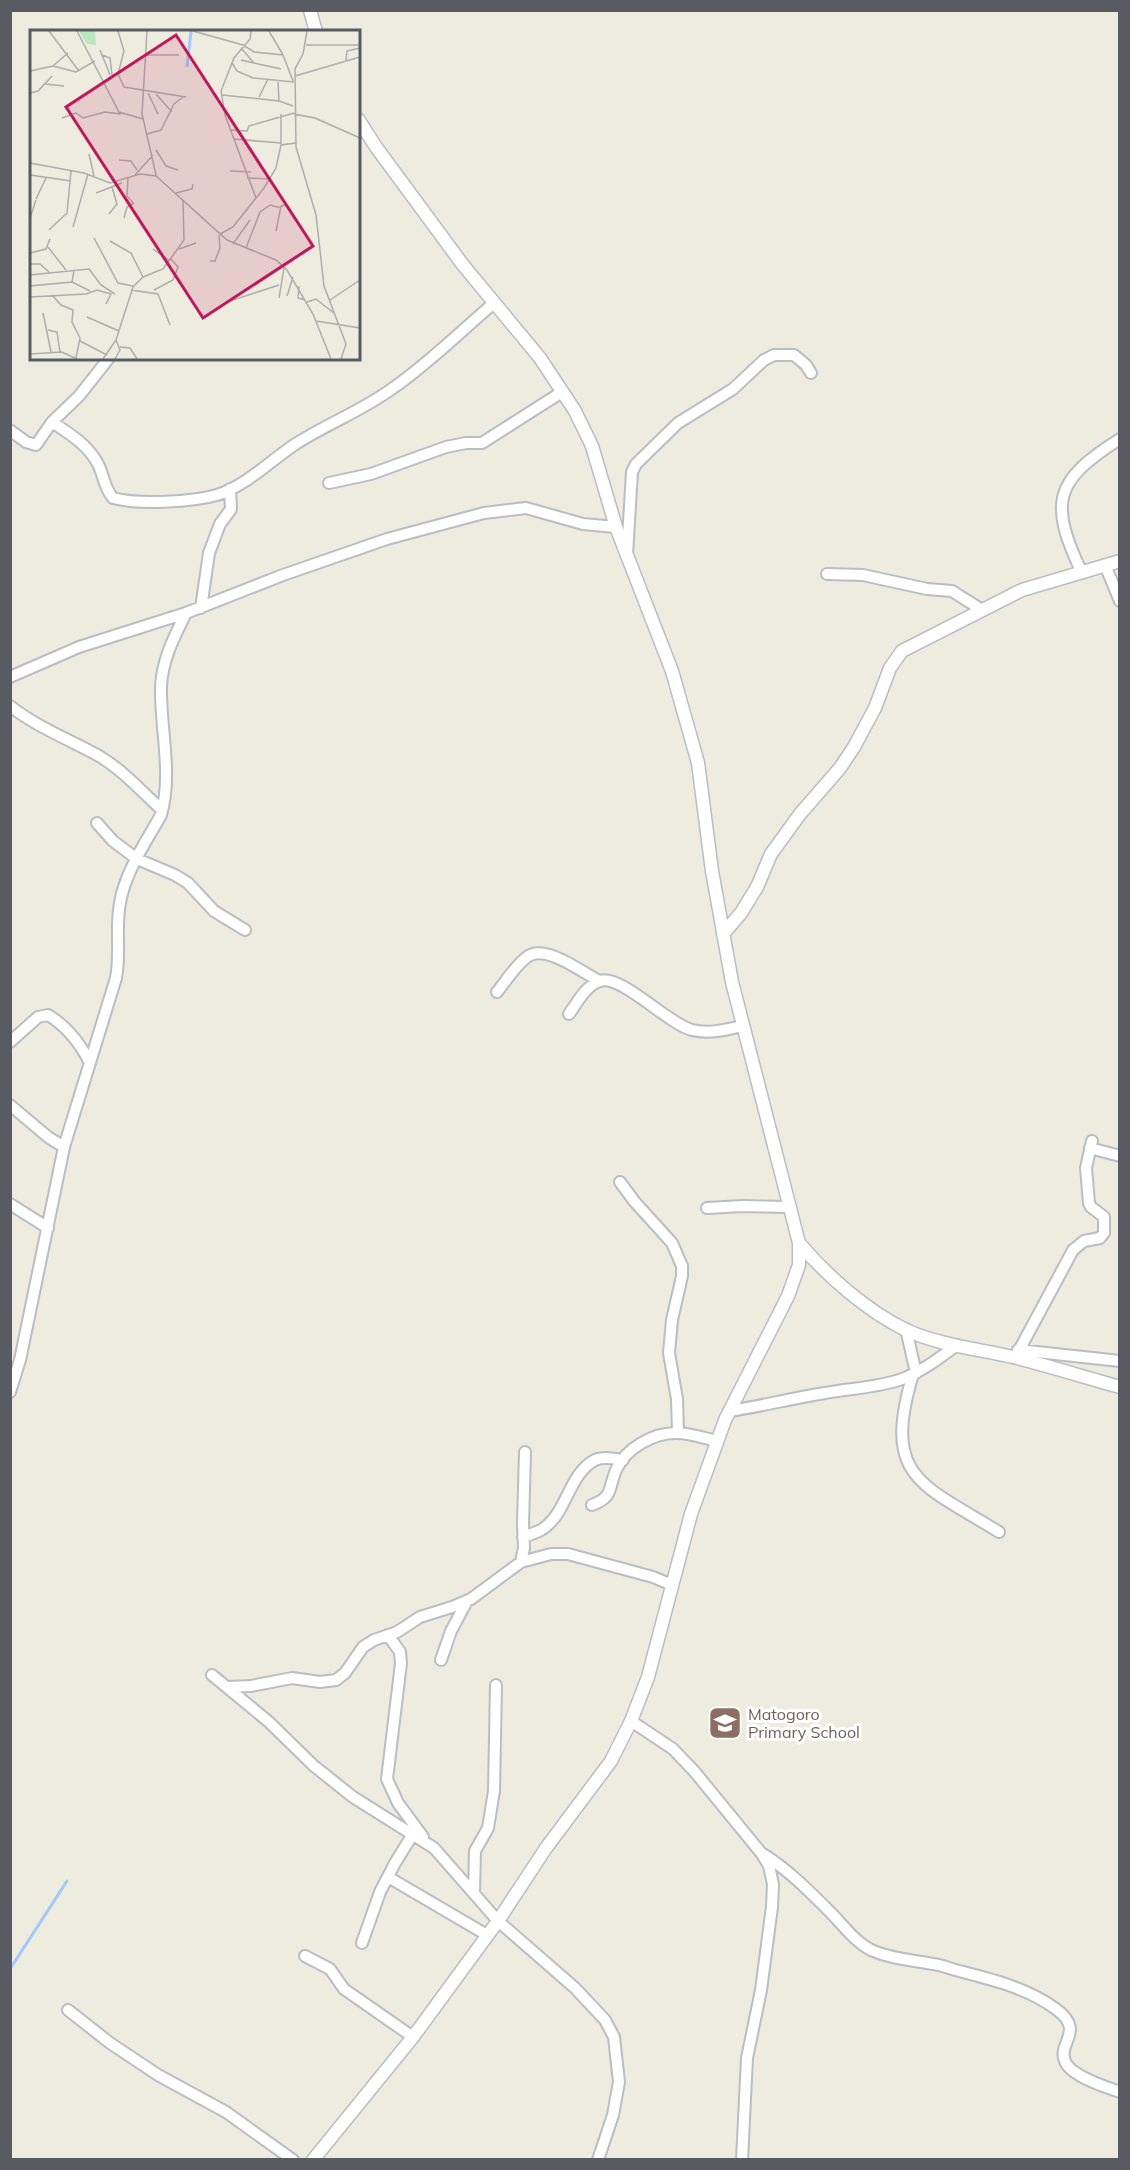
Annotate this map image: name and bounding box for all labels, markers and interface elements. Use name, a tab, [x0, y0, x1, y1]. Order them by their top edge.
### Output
inset map	[30, 30, 360, 360]
place label: Matogoro Primary School	[748, 1704, 860, 1742]
school or university icon: Matogoro Primary School	[707, 1705, 743, 1741]

